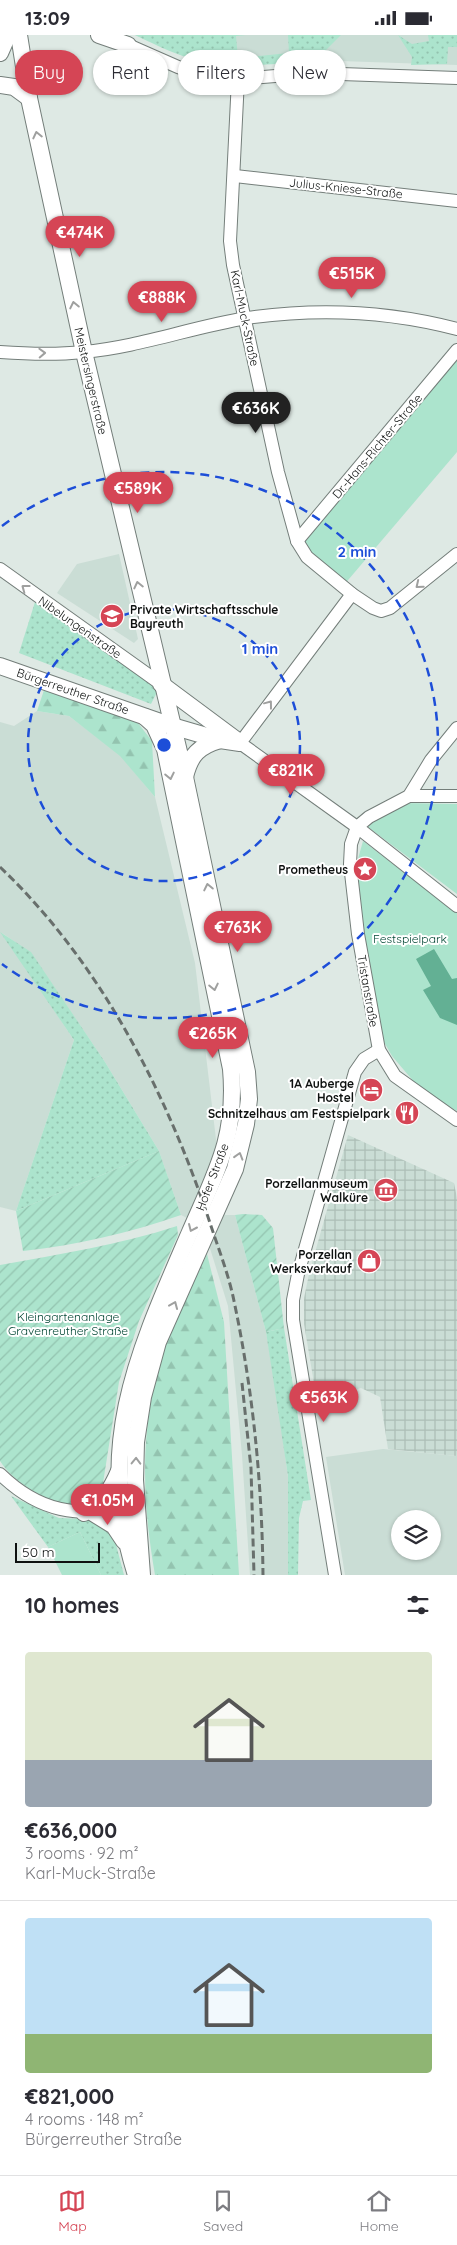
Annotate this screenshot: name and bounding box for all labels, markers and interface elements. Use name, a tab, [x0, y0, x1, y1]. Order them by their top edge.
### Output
text: 13:09	[25, 6, 70, 30]
chip: Buy	[15, 50, 83, 95]
chip: Rent	[93, 50, 168, 95]
chip: Filters	[178, 50, 264, 95]
chip: New	[274, 50, 346, 95]
one-way arrow	[32, 130, 43, 139]
street label: Julius-Kniese-Straße	[288, 175, 404, 201]
pin: €474K	[45, 215, 115, 258]
text: €474K	[57, 222, 104, 242]
pin: €515K	[317, 257, 387, 299]
text: €515K	[329, 263, 375, 283]
street label: Karl-Muck-Straße	[227, 268, 263, 368]
pin: €888K	[127, 281, 197, 323]
text: €888K	[139, 287, 185, 307]
one-way arrow	[69, 300, 80, 309]
street label: Meistersingerstraße	[71, 326, 111, 436]
one-way arrow	[38, 348, 46, 359]
street label: Dr.-Hans-Richter-Straße	[329, 390, 425, 502]
pin: €636K	[221, 391, 291, 434]
text: €636K	[233, 398, 279, 418]
pin: €589K	[103, 471, 173, 514]
text: €589K	[114, 478, 162, 498]
text: 2 min	[337, 542, 377, 561]
one-way arrow	[416, 579, 425, 587]
one-way arrow	[133, 581, 144, 590]
one-way arrow	[22, 585, 31, 593]
street label: Nibelungenstraße	[35, 593, 125, 661]
place label: Private Wirtschaftsschule Bayreuth	[130, 602, 278, 631]
school or university icon: Private Wirtschaftsschule Bayreuth	[99, 603, 125, 629]
text: 1 min	[242, 639, 278, 658]
street label: Bürgerreuther Straße	[15, 665, 131, 717]
one-way arrow	[264, 701, 272, 710]
centre of rings	[155, 736, 173, 754]
pin: €821K	[256, 753, 326, 796]
text: €821K	[269, 760, 313, 780]
one-way arrow	[165, 772, 175, 781]
place icon: Prometheus	[352, 856, 378, 882]
place label: Prometheus	[278, 862, 348, 877]
one-way arrow	[203, 883, 214, 891]
pin: €763K	[203, 911, 273, 953]
text: €763K	[215, 917, 261, 937]
park label: Festspielpark	[373, 931, 447, 946]
street label: Tristanstraße	[354, 954, 382, 1029]
one-way arrow	[208, 982, 219, 991]
pin: €265K	[178, 1017, 248, 1059]
text: €265K	[189, 1023, 237, 1043]
place label: 1A Auberge Hostel	[290, 1076, 354, 1105]
hotel icon: 1A Auberge Hostel	[358, 1077, 384, 1103]
restaurant icon: Schnitzelhaus am Festspielpark	[394, 1100, 420, 1126]
place label: Schnitzelhaus am Festspielpark	[208, 1106, 390, 1121]
street label: Hofer Straße	[192, 1141, 232, 1213]
one-way arrow	[234, 1152, 244, 1160]
place label: Porzellanmuseum Walküre	[265, 1176, 368, 1205]
museum icon: Porzellanmuseum Walküre	[373, 1177, 399, 1203]
one-way arrow	[187, 1223, 198, 1232]
place label: Porzellan Werksverkauf	[271, 1247, 353, 1276]
shop icon: Porzellan Werksverkauf	[356, 1248, 382, 1274]
one-way arrow	[168, 1301, 179, 1310]
park label: Kleingartenanlage Gravenreuther Straße	[8, 1309, 128, 1338]
pin: €563K	[289, 1381, 359, 1423]
text: €563K	[300, 1387, 348, 1407]
one-way arrow	[130, 1457, 141, 1465]
pin: €1.05M	[67, 1483, 149, 1526]
text: €1.05M	[82, 1490, 134, 1510]
map controls	[391, 1510, 441, 1560]
button: layers	[391, 1510, 441, 1560]
scale bar	[15, 1540, 100, 1563]
text: 50 m	[22, 1543, 55, 1561]
icon: filters	[404, 1591, 432, 1619]
text: 10 homes	[25, 1592, 119, 1618]
icon: home	[184, 1685, 274, 1775]
text: €636,000	[25, 1817, 117, 1843]
text: 3 rooms · 92 m²	[25, 1843, 139, 1863]
text: Karl-Muck-Straße	[25, 1863, 156, 1883]
icon: home	[184, 1950, 274, 2040]
text: €821,000	[25, 2083, 114, 2109]
text: 4 rooms · 148 m²	[25, 2109, 144, 2129]
text: Bürgerreuther Straße	[25, 2129, 182, 2149]
tab: Map	[58, 2187, 87, 2235]
tab: Saved	[203, 2187, 243, 2235]
tab: Home	[360, 2187, 399, 2235]

